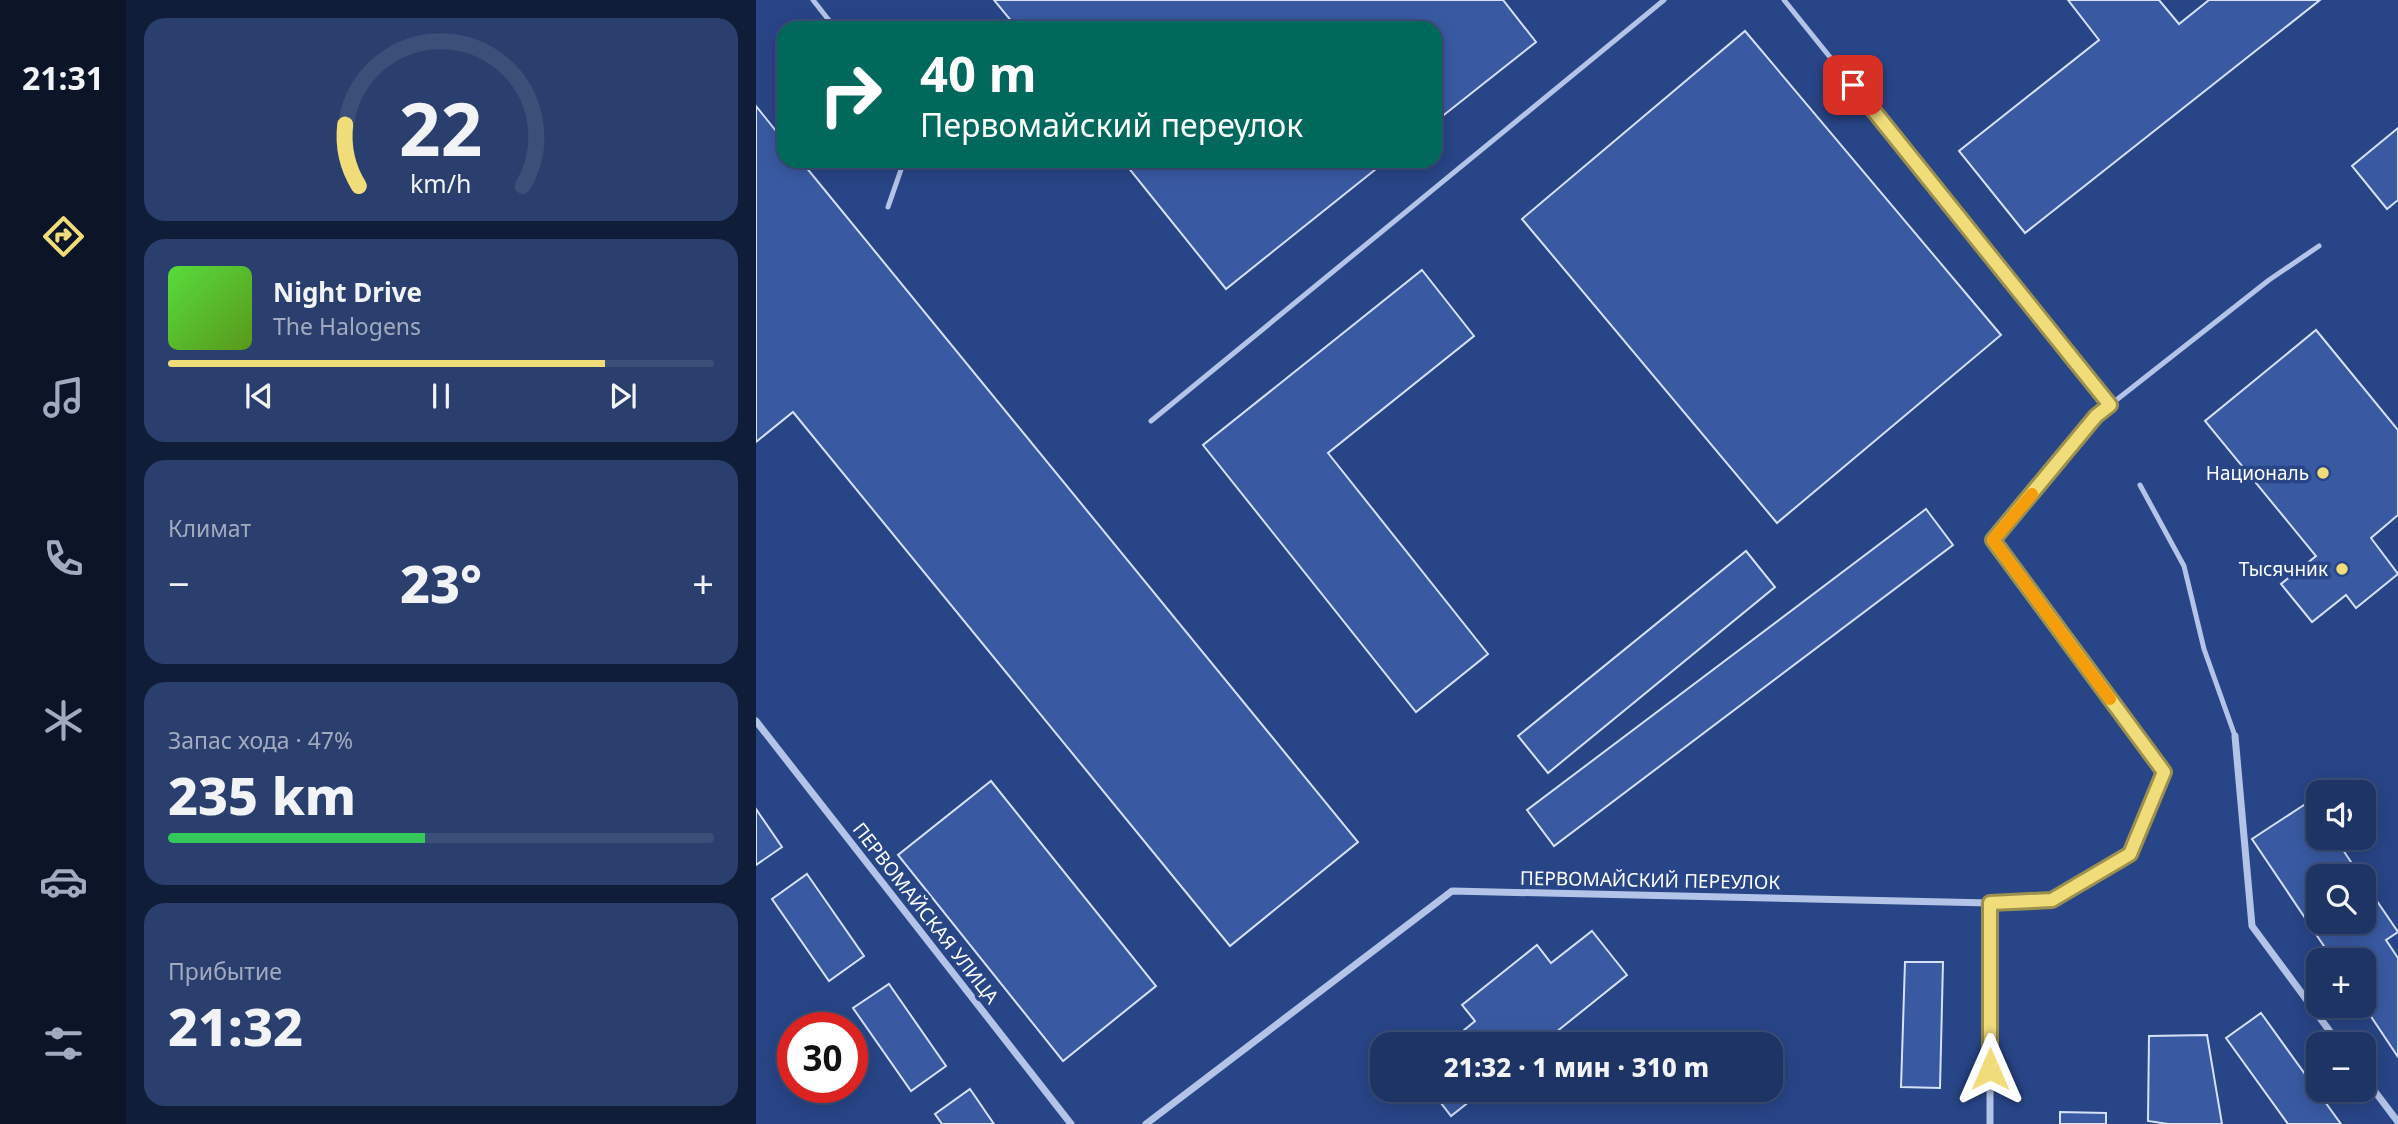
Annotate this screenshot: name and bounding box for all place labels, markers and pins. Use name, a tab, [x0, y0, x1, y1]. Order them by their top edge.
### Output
pin	[1823, 55, 1883, 115]
place label: Националь	[2206, 460, 2309, 486]
marker: Националь	[2315, 465, 2331, 481]
place label: Тысячник	[2239, 556, 2328, 582]
marker: Тысячник	[2334, 561, 2350, 577]

